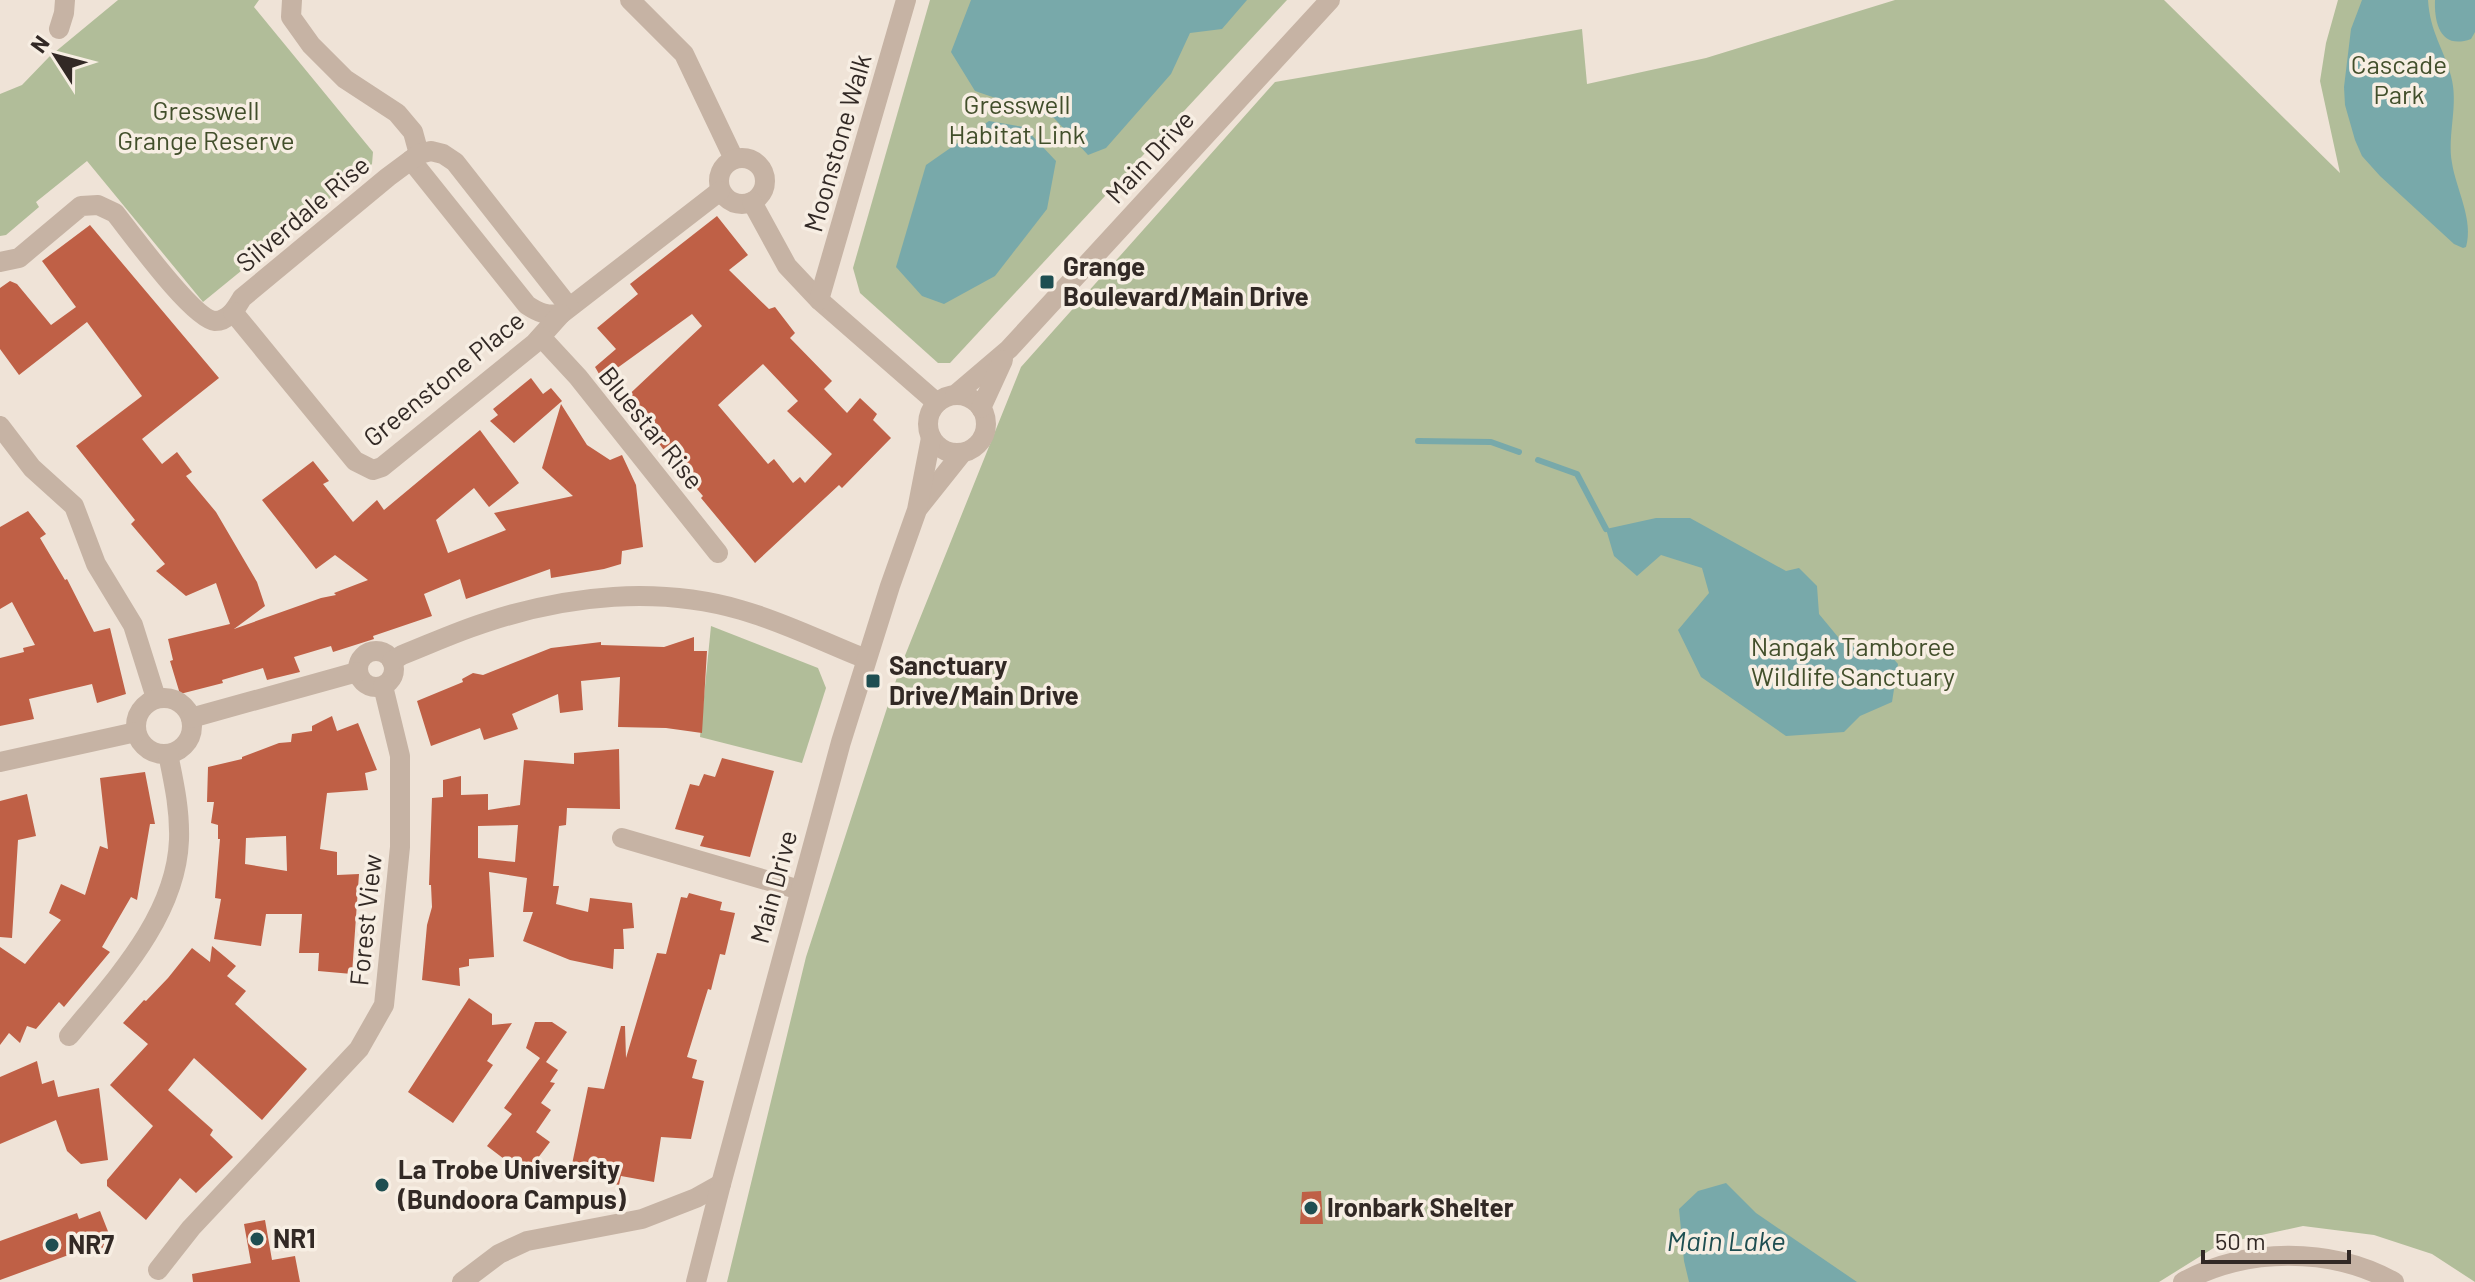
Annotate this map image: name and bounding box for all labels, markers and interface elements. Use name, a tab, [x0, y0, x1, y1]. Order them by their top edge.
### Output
north arrow	[16, 16, 96, 96]
text: N	[24, 30, 54, 57]
park label: Cascade Park	[2351, 48, 2447, 109]
street label: Moonstone Walk	[796, 50, 877, 235]
park label: Gresswell Habitat Link	[949, 88, 1085, 149]
park label: Gresswell Grange Reserve	[117, 94, 295, 155]
street label: Main Drive	[1098, 103, 1200, 209]
street label: Silverdale Rise	[229, 148, 375, 278]
place label: Grange Boulevard/Main Drive	[1063, 250, 1309, 311]
marker: Grange Boulevard/Main Drive	[1038, 273, 1056, 291]
street label: Greenstone Place	[357, 304, 530, 452]
street label: Bluestar Rise	[593, 360, 711, 495]
park label: Nangak Tamboree Wildlife Sanctuary	[1751, 630, 1955, 691]
place label: Sanctuary Drive/Main Drive	[889, 649, 1079, 710]
marker: Sanctuary Drive/Main Drive	[864, 672, 882, 690]
street label: Main Drive	[743, 827, 802, 946]
street label: Forest View	[342, 852, 387, 987]
place label: La Trobe University (Bundoora Campus)	[397, 1153, 627, 1214]
marker: La Trobe University (Bundoora Campus)	[373, 1176, 391, 1194]
place label: Ironbark Shelter	[1327, 1191, 1514, 1222]
marker: Ironbark Shelter	[1302, 1199, 1320, 1217]
scale bar	[2203, 1214, 2349, 1264]
place label: NR1	[273, 1222, 315, 1253]
water label: Main Lake	[1666, 1223, 1786, 1257]
text: 50 m	[2215, 1226, 2266, 1255]
place label: NR7	[68, 1228, 114, 1259]
marker: NR1	[248, 1230, 266, 1248]
marker: NR7	[43, 1236, 61, 1254]

